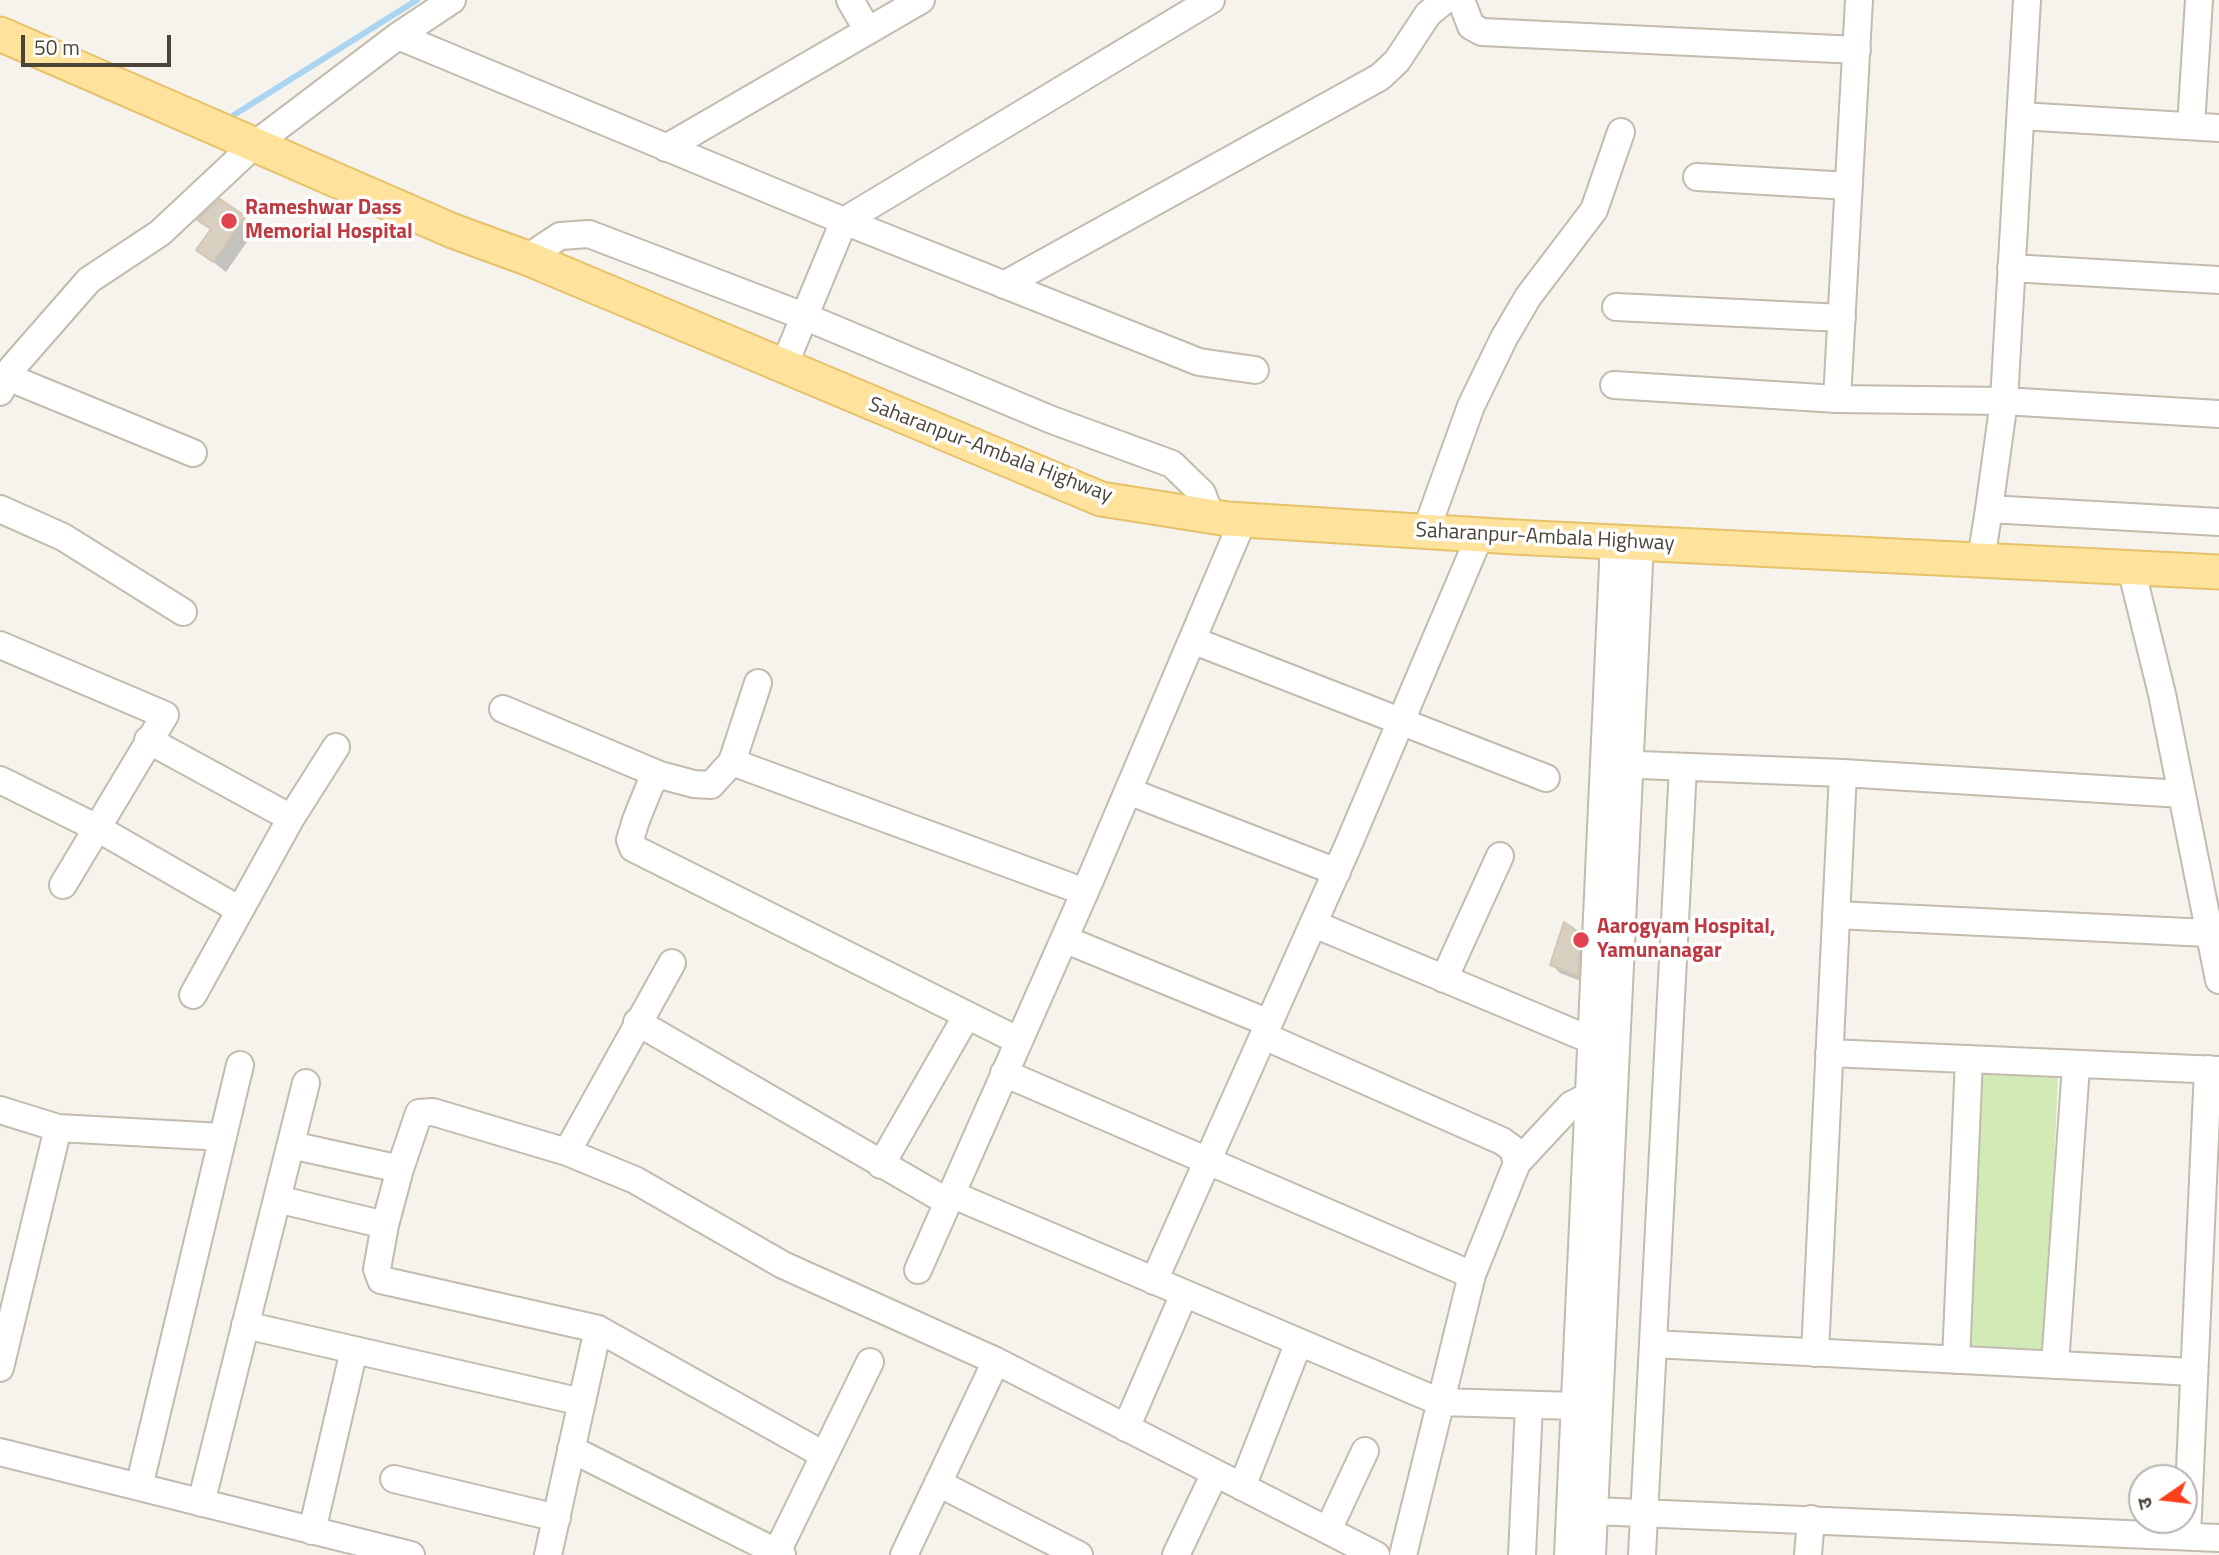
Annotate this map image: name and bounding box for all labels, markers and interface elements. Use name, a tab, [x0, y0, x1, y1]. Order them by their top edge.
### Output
scale bar	[24, 21, 175, 65]
text: 50 m	[34, 31, 80, 63]
place label: Rameshwar Dass Memorial Hospital	[245, 196, 413, 246]
marker: Rameshwar Dass Memorial Hospital	[219, 211, 239, 231]
street label: Saharanpur-Ambala Highway	[865, 393, 1115, 509]
street label: Saharanpur-Ambala Highway	[1415, 519, 1675, 557]
place label: Aarogyam Hospital, Yamunanagar	[1597, 915, 1775, 965]
marker: Aarogyam Hospital, Yamunanagar	[1571, 930, 1591, 950]
north arrow	[2128, 1464, 2198, 1534]
text: उ	[2129, 1495, 2159, 1513]

